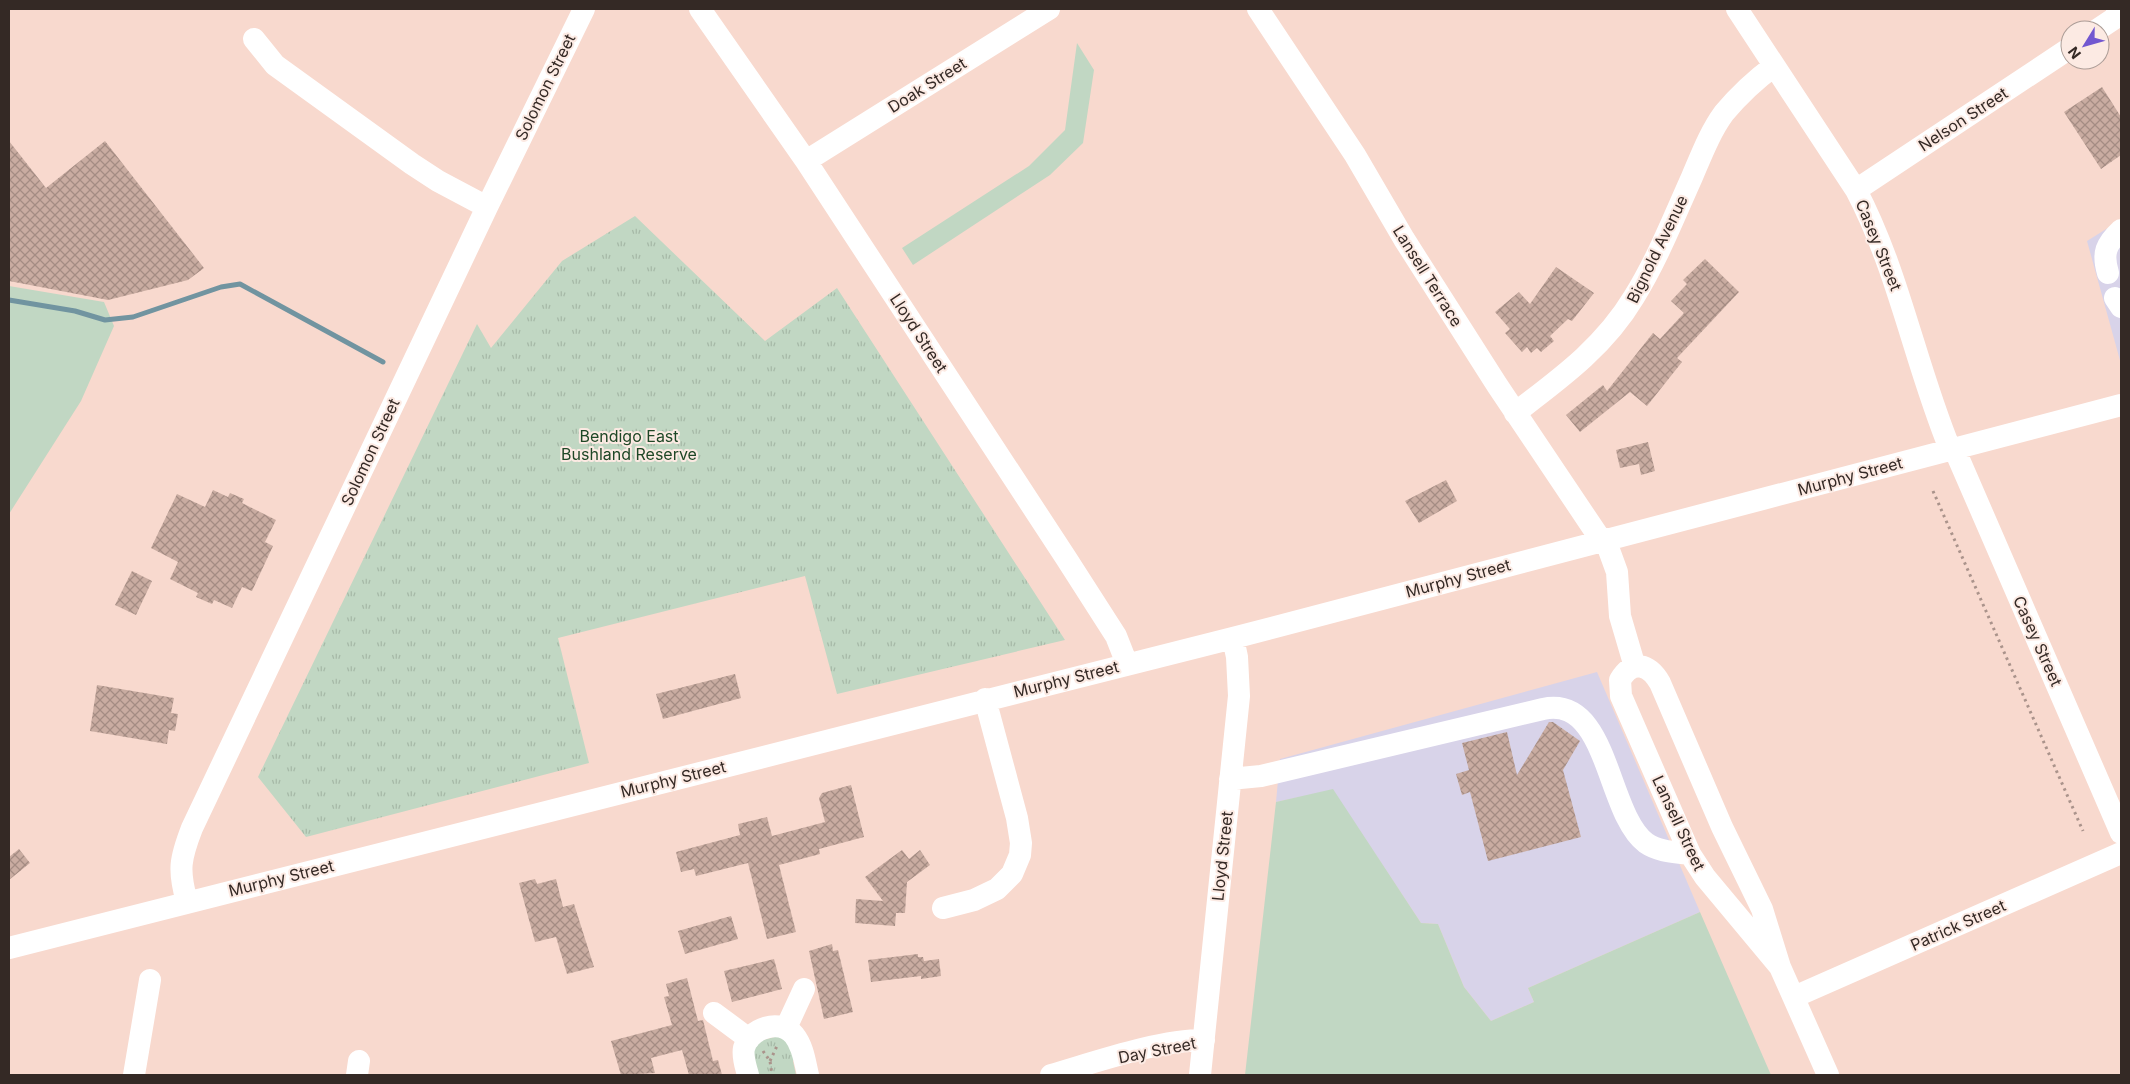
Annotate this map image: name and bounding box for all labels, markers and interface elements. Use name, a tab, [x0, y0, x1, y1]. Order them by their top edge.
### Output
north arrow	[2060, 20, 2110, 70]
street label: Solomon Street	[511, 30, 579, 144]
text: N	[2064, 44, 2084, 63]
street label: Doak Street	[884, 53, 970, 117]
street label: Nelson Street	[1915, 83, 2011, 155]
street label: Bignold Avenue	[1622, 192, 1692, 306]
street label: Casey Street	[1852, 196, 1906, 294]
street label: Lansell Terrace	[1389, 222, 1467, 330]
street label: Lloyd Street	[886, 290, 952, 376]
street label: Solomon Street	[336, 395, 404, 509]
park label: Bendigo East Bushland Reserve	[561, 426, 697, 464]
street label: Murphy Street	[1795, 452, 1905, 500]
street label: Murphy Street	[1403, 554, 1513, 602]
street label: Casey Street	[2009, 593, 2067, 689]
street label: Murphy Street	[1011, 656, 1121, 702]
street label: Murphy Street	[618, 756, 728, 802]
street label: Lansell Street	[1648, 772, 1710, 874]
street label: Lloyd Street	[1207, 810, 1237, 902]
street label: Murphy Street	[226, 855, 336, 901]
street label: Patrick Street	[1907, 895, 2009, 955]
street label: Day Street	[1116, 1033, 1198, 1067]

